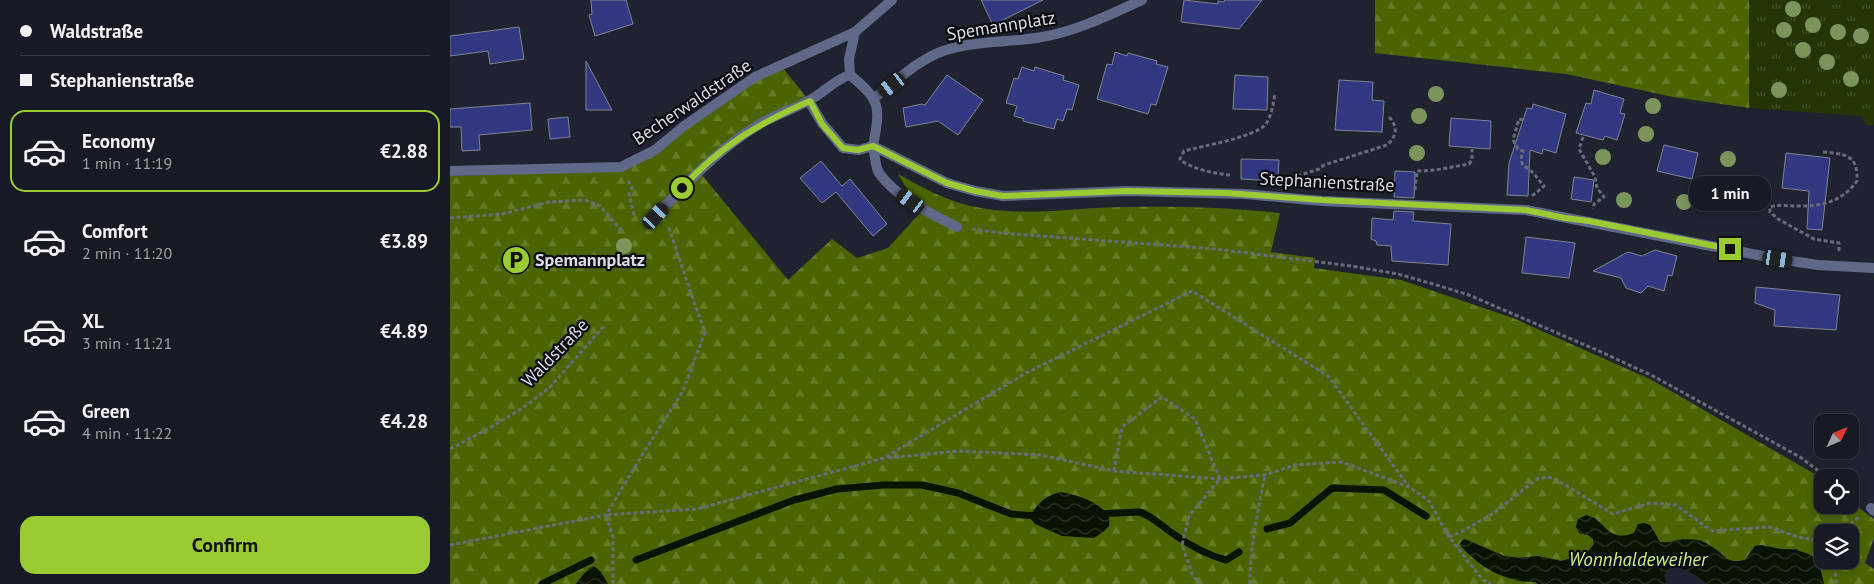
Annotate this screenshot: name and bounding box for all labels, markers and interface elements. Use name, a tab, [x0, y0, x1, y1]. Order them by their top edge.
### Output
street label: Spemannplatz	[945, 6, 1057, 45]
text: Waldstraße	[50, 19, 143, 43]
street label: Becherwaldstraße	[628, 53, 755, 150]
text: Stephanienstraße	[50, 68, 194, 92]
car	[875, 70, 908, 100]
icon: car	[22, 129, 67, 174]
text: Economy	[82, 129, 155, 153]
text: €2.88	[380, 139, 428, 163]
text: 1 min · 11:19	[82, 153, 172, 173]
street label: Stephanienstraße	[1259, 166, 1395, 197]
callout: 1 min	[1689, 176, 1771, 212]
route start	[671, 177, 693, 199]
text: 1 min	[1710, 183, 1750, 203]
car	[894, 186, 927, 216]
car	[640, 200, 671, 232]
icon: car	[22, 219, 67, 264]
text: Comfort	[82, 219, 148, 243]
text: €3.89	[380, 229, 428, 253]
route end	[1719, 238, 1741, 260]
text: 2 min · 11:20	[82, 243, 172, 263]
parking icon: Spemannplatz	[501, 245, 531, 275]
place label: Spemannplatz	[535, 248, 645, 271]
car	[1762, 249, 1793, 269]
icon: car	[22, 309, 67, 354]
text: XL	[82, 309, 104, 333]
street label: Waldstraße	[516, 314, 593, 392]
text: €4.89	[380, 319, 428, 343]
text: 3 min · 11:21	[82, 333, 172, 353]
icon: car	[22, 399, 67, 444]
text: Green	[82, 399, 130, 423]
text: €4.28	[380, 409, 428, 433]
north arrow	[1814, 414, 1859, 459]
map controls	[1814, 414, 1859, 569]
text: 4 min · 11:22	[82, 423, 172, 443]
button: locate	[1814, 469, 1859, 514]
button: Confirm	[20, 516, 430, 574]
button: layers	[1814, 524, 1859, 569]
water label: Wonnhaldeweiher	[1569, 547, 1709, 571]

